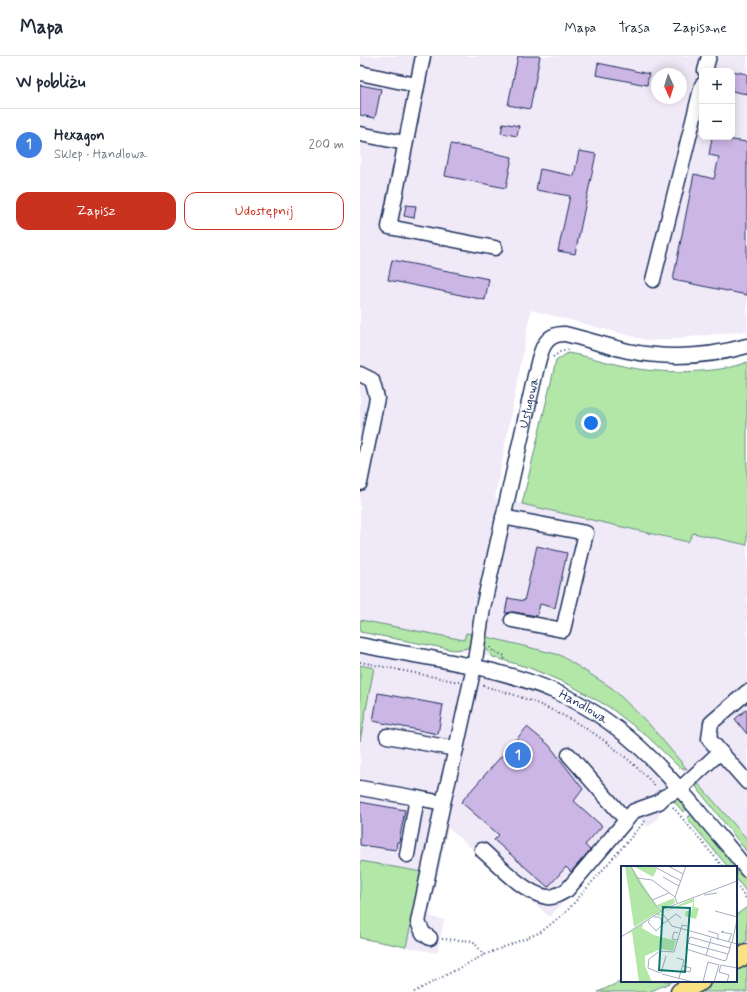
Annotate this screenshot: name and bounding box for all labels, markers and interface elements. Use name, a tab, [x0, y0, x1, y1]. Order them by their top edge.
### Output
text: Mapa	[20, 15, 63, 40]
text: Mapa	[565, 19, 596, 37]
text: Trasa	[618, 19, 650, 37]
text: Zapisane	[672, 19, 727, 37]
north arrow	[651, 68, 687, 104]
map controls	[699, 68, 735, 140]
button: +	[699, 68, 735, 104]
text: W pobliżu	[16, 71, 85, 93]
button: −	[699, 104, 735, 140]
text: Hexagon	[54, 126, 105, 146]
text: 1	[26, 136, 32, 153]
text: 200 m	[309, 136, 344, 153]
text: Sklep · Handlowa	[54, 146, 147, 163]
button: Zapisz	[16, 192, 176, 230]
button: Udostępnij	[184, 192, 344, 230]
street label: Usługowa	[515, 376, 543, 430]
your location	[581, 413, 601, 433]
street label: Handlowa	[556, 686, 611, 728]
pin: 1	[505, 740, 531, 770]
inset map	[621, 866, 737, 982]

